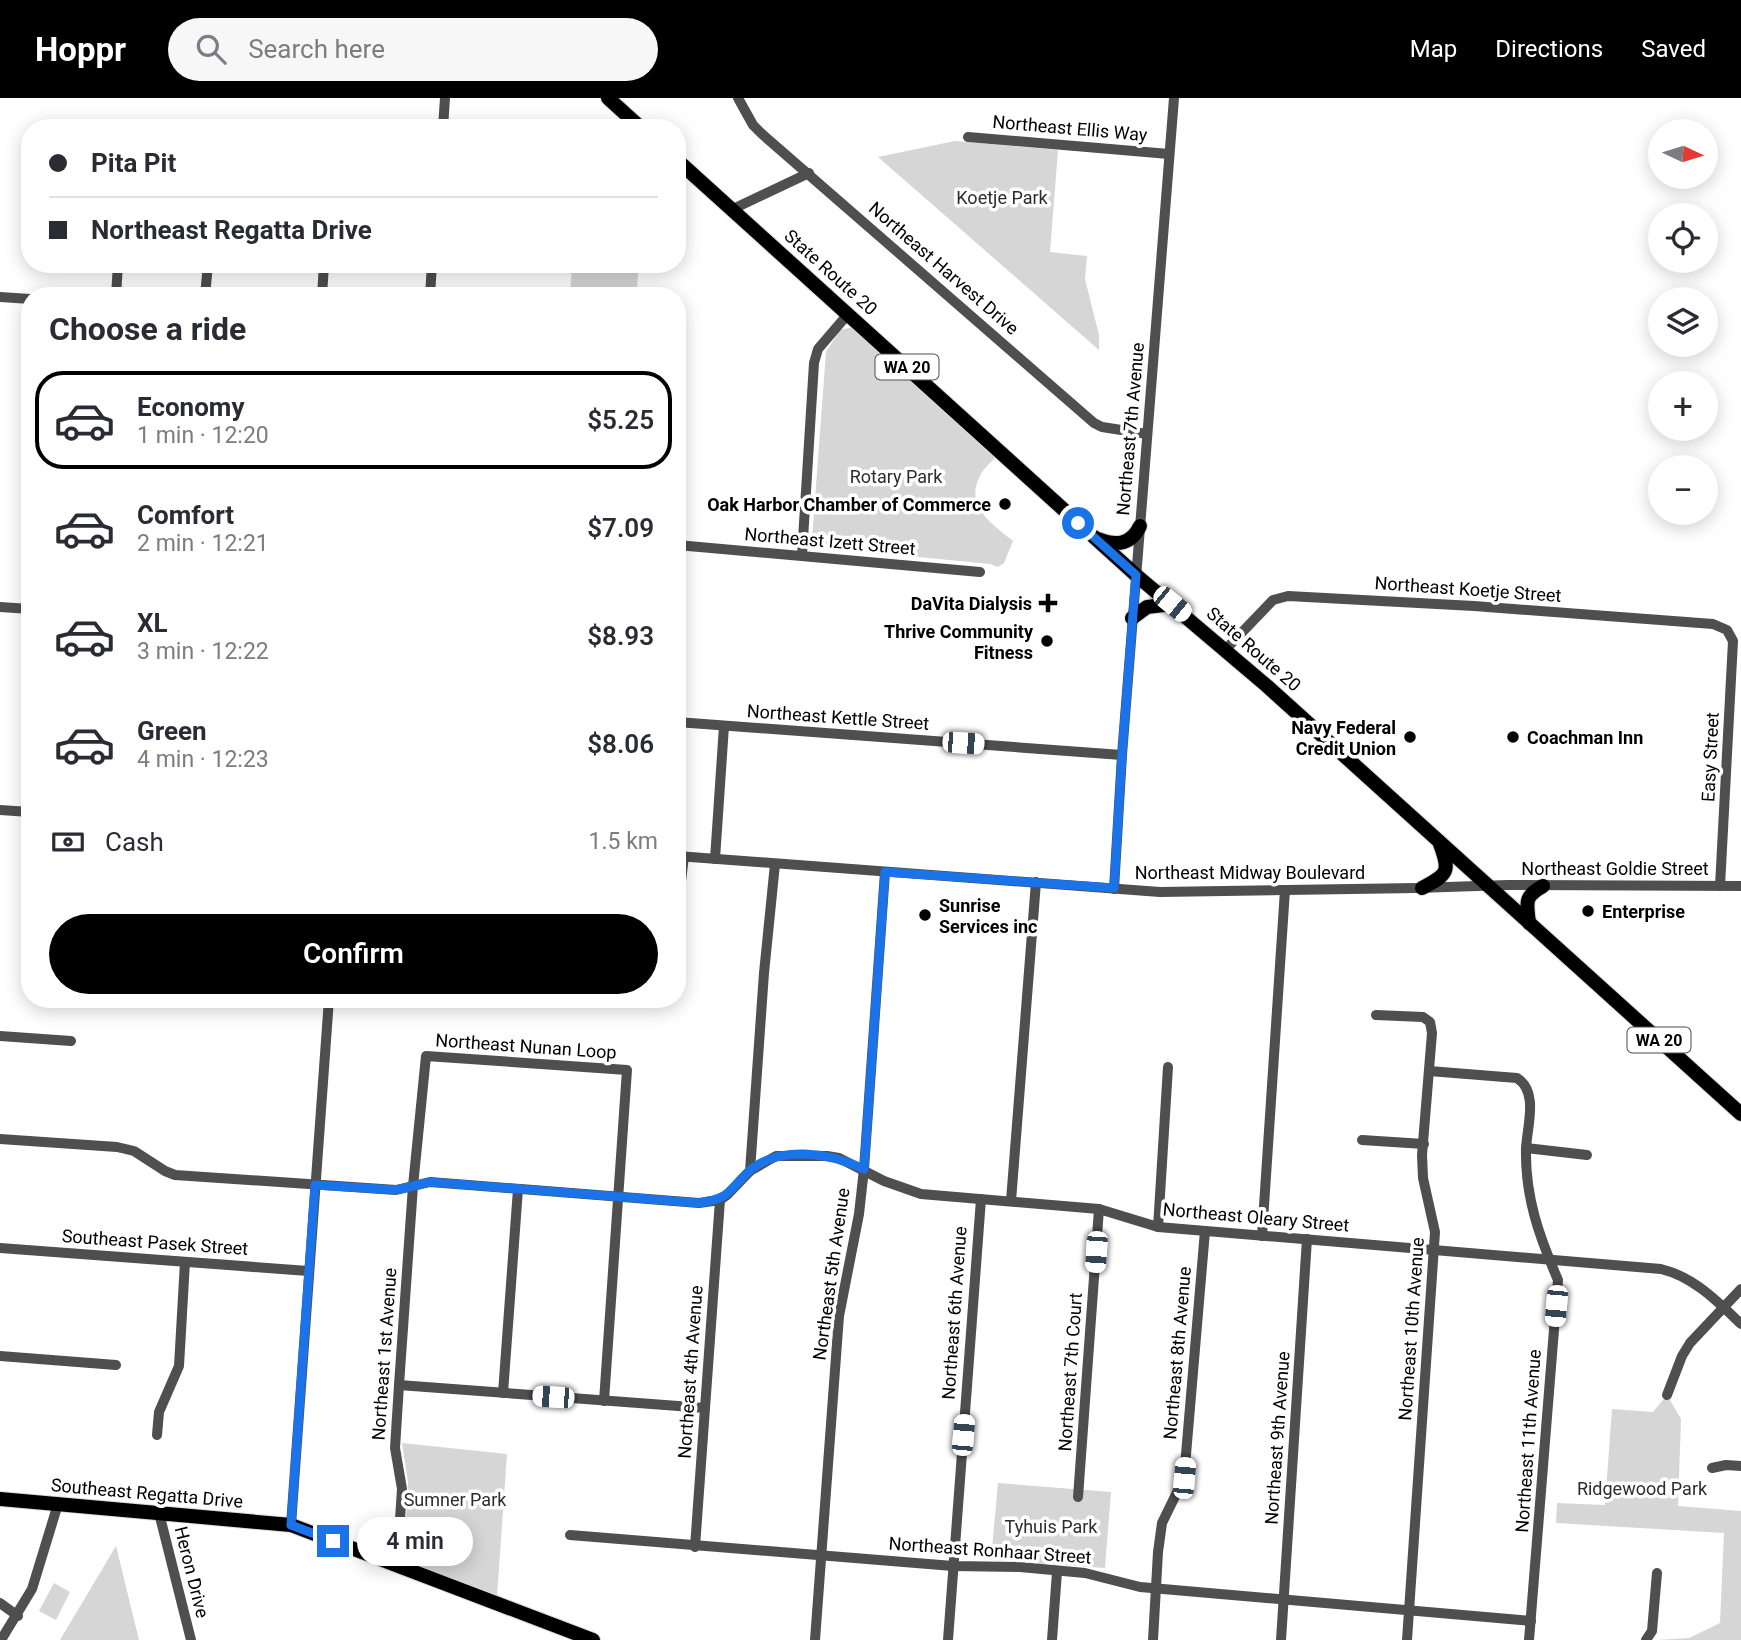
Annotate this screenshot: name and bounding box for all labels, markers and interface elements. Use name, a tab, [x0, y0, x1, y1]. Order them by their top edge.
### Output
search box	[168, 18, 658, 81]
text: Hoppr	[35, 30, 126, 69]
icon: search	[192, 30, 230, 68]
text: Search here	[248, 34, 385, 64]
text: Map	[1410, 35, 1457, 63]
text: Directions	[1495, 35, 1603, 63]
text: Saved	[1641, 35, 1706, 63]
street label: Northeast Ellis Way	[992, 111, 1149, 145]
north arrow	[1648, 119, 1718, 189]
map controls	[1648, 119, 1718, 525]
text: Pita Pit	[91, 148, 176, 178]
park label: Koetje Park	[956, 187, 1049, 208]
street label: Northeast Harvest Drive	[865, 197, 1023, 339]
button: locate	[1648, 203, 1718, 273]
text: Northeast Regatta Drive	[91, 215, 372, 245]
street label: State Route 20	[780, 225, 882, 319]
button: layers	[1648, 287, 1718, 357]
text: Choose a ride	[49, 310, 246, 348]
street label: Northeast 7th Avenue	[1112, 342, 1148, 516]
road number: WA 20	[876, 354, 939, 380]
button: +	[1648, 371, 1718, 441]
icon: car	[53, 389, 116, 452]
text: Economy	[137, 392, 244, 422]
text: $5.25	[587, 405, 654, 435]
text: 1 min · 12:20	[137, 422, 269, 449]
button: −	[1648, 455, 1718, 525]
park label: Rotary Park	[850, 466, 943, 487]
place label: Oak Harbor Chamber of Commerce	[707, 494, 991, 515]
marker: Oak Harbor Chamber of Commerce	[997, 496, 1013, 512]
icon: car	[53, 497, 116, 560]
text: Comfort	[137, 500, 234, 530]
route start	[1062, 507, 1094, 539]
text: $7.09	[587, 513, 654, 543]
street label: Northeast Izett Street	[744, 523, 916, 559]
text: 2 min · 12:21	[137, 530, 269, 557]
street label: Northeast Koetje Street	[1374, 572, 1562, 606]
car	[1150, 583, 1195, 625]
place label: DaVita Dialysis	[911, 593, 1032, 614]
marker: DaVita Dialysis	[1038, 593, 1058, 613]
street label: State Route 20	[1203, 602, 1305, 696]
icon: car	[53, 605, 116, 668]
text: XL	[137, 608, 168, 638]
text: $8.93	[587, 621, 654, 651]
place label: Thrive Community Fitness	[884, 621, 1034, 663]
marker: Thrive Community Fitness	[1039, 633, 1055, 649]
text: 3 min · 12:22	[137, 638, 269, 665]
street label: Northeast Kettle Street	[746, 700, 930, 734]
street label: Easy Street	[1697, 712, 1723, 802]
icon: car	[53, 713, 116, 776]
text: Green	[137, 716, 207, 746]
place label: Navy Federal Credit Union	[1291, 717, 1396, 759]
place label: Coachman Inn	[1527, 727, 1643, 748]
text: $8.06	[587, 729, 654, 759]
marker: Navy Federal Credit Union	[1402, 729, 1418, 745]
marker: Coachman Inn	[1505, 729, 1521, 745]
car	[942, 731, 985, 755]
text: 4 min · 12:23	[137, 746, 269, 773]
icon: cash	[49, 823, 87, 861]
text: Cash	[105, 827, 164, 857]
text: 1.5 km	[589, 828, 658, 855]
street label: Northeast Goldie Street	[1521, 858, 1709, 879]
street label: Northeast Midway Boulevard	[1135, 862, 1365, 883]
place label: Sunrise Services inc	[939, 895, 1037, 937]
place label: Enterprise	[1602, 901, 1685, 922]
marker: Enterprise	[1580, 903, 1596, 919]
marker: Sunrise Services inc	[917, 907, 933, 923]
button: Confirm	[49, 914, 658, 994]
road number: WA 20	[1628, 1028, 1690, 1052]
street label: Northeast Nunan Loop	[435, 1029, 617, 1063]
street label: Northeast 5th Avenue	[809, 1187, 853, 1361]
street label: Northeast Oleary Street	[1162, 1198, 1350, 1236]
street label: Southeast Pasek Street	[61, 1225, 249, 1259]
street label: Northeast 6th Avenue	[937, 1226, 971, 1400]
car	[1085, 1230, 1108, 1274]
street label: Northeast 10th Avenue	[1394, 1237, 1428, 1421]
street label: Northeast 8th Avenue	[1159, 1266, 1195, 1440]
street label: Northeast 1st Avenue	[367, 1267, 401, 1441]
car	[1544, 1284, 1569, 1328]
street label: Northeast 4th Avenue	[673, 1285, 707, 1459]
street label: Northeast 7th Court	[1054, 1292, 1086, 1452]
street label: Northeast 11th Avenue	[1511, 1349, 1545, 1533]
street label: Northeast 9th Avenue	[1260, 1351, 1294, 1525]
car	[532, 1385, 575, 1409]
car	[951, 1413, 976, 1457]
car	[1172, 1456, 1197, 1500]
street label: Southeast Regatta Drive	[50, 1474, 244, 1512]
park label: Ridgewood Park	[1577, 1478, 1708, 1499]
park label: Sumner Park	[404, 1489, 507, 1510]
callout: 4 min	[358, 1516, 473, 1566]
park label: Tyhuis Park	[1005, 1516, 1098, 1537]
street label: Heron Drive	[171, 1524, 213, 1620]
route end	[317, 1525, 349, 1557]
text: 4 min	[386, 1528, 444, 1555]
street label: Northeast Ronhaar Street	[888, 1532, 1092, 1568]

